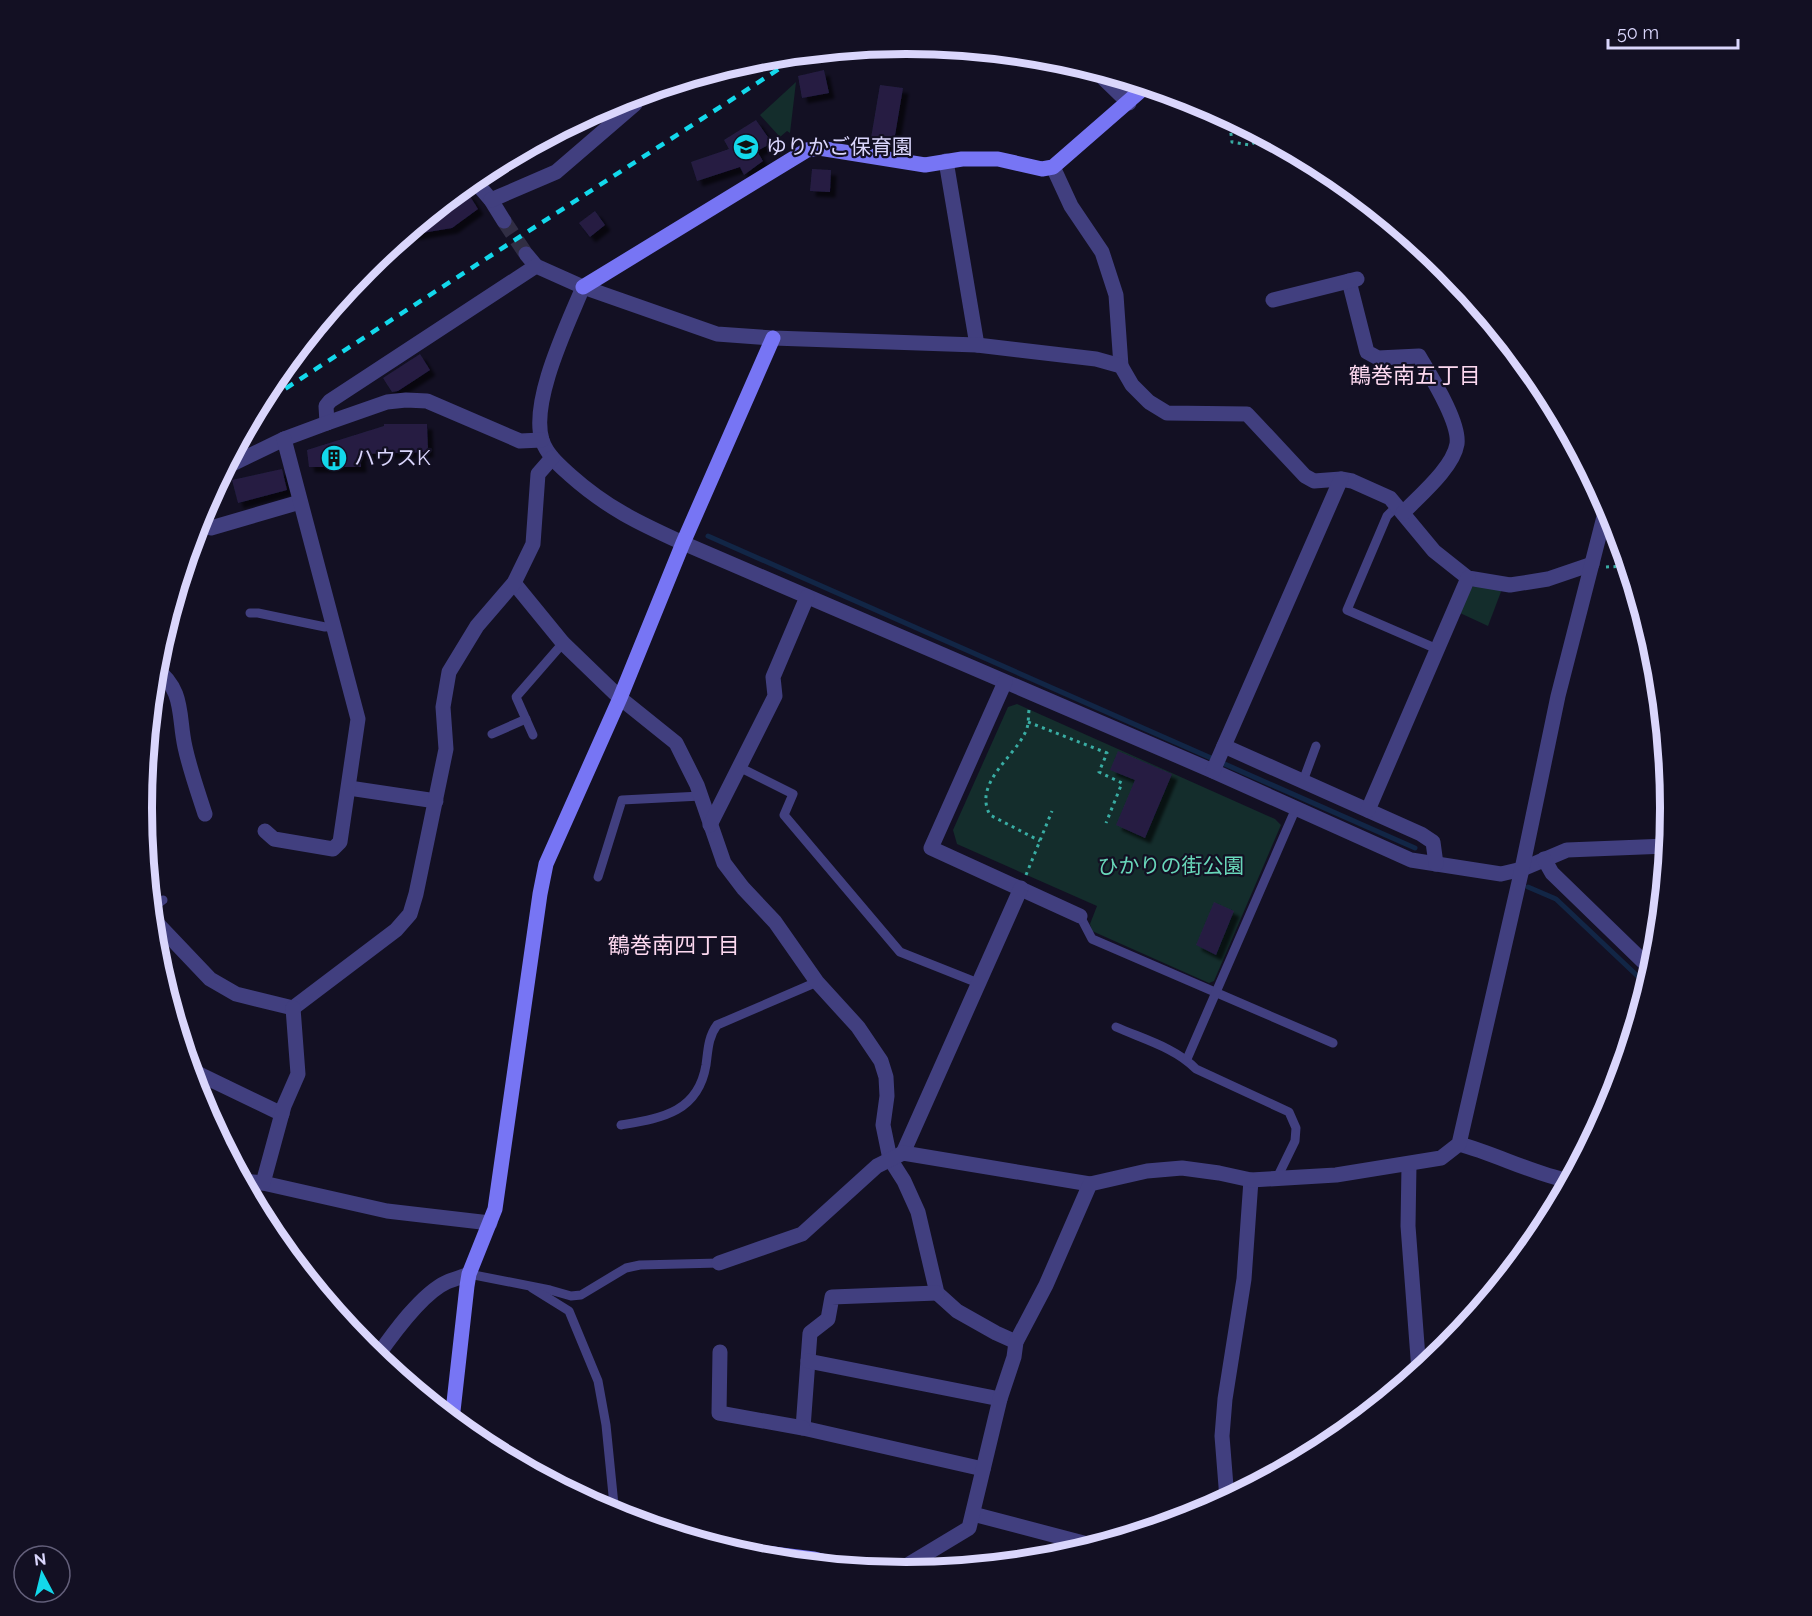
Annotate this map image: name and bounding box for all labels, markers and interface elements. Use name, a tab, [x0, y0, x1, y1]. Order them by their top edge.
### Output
scale bar	[1608, 12, 1738, 50]
text: 50 m	[1617, 22, 1659, 43]
school or university icon: ゆりかご保育園	[731, 132, 761, 162]
place label: ゆりかご保育園	[766, 134, 913, 159]
district label: 鶴巻南五丁目	[1349, 362, 1481, 388]
building icon: ハウスK	[319, 443, 349, 473]
place label: ハウスK	[354, 445, 431, 470]
park label: ひかりの街公園	[1098, 853, 1245, 878]
district label: 鶴巻南四丁目	[608, 932, 740, 958]
north arrow	[12, 1544, 72, 1604]
text: N	[33, 1549, 47, 1570]

